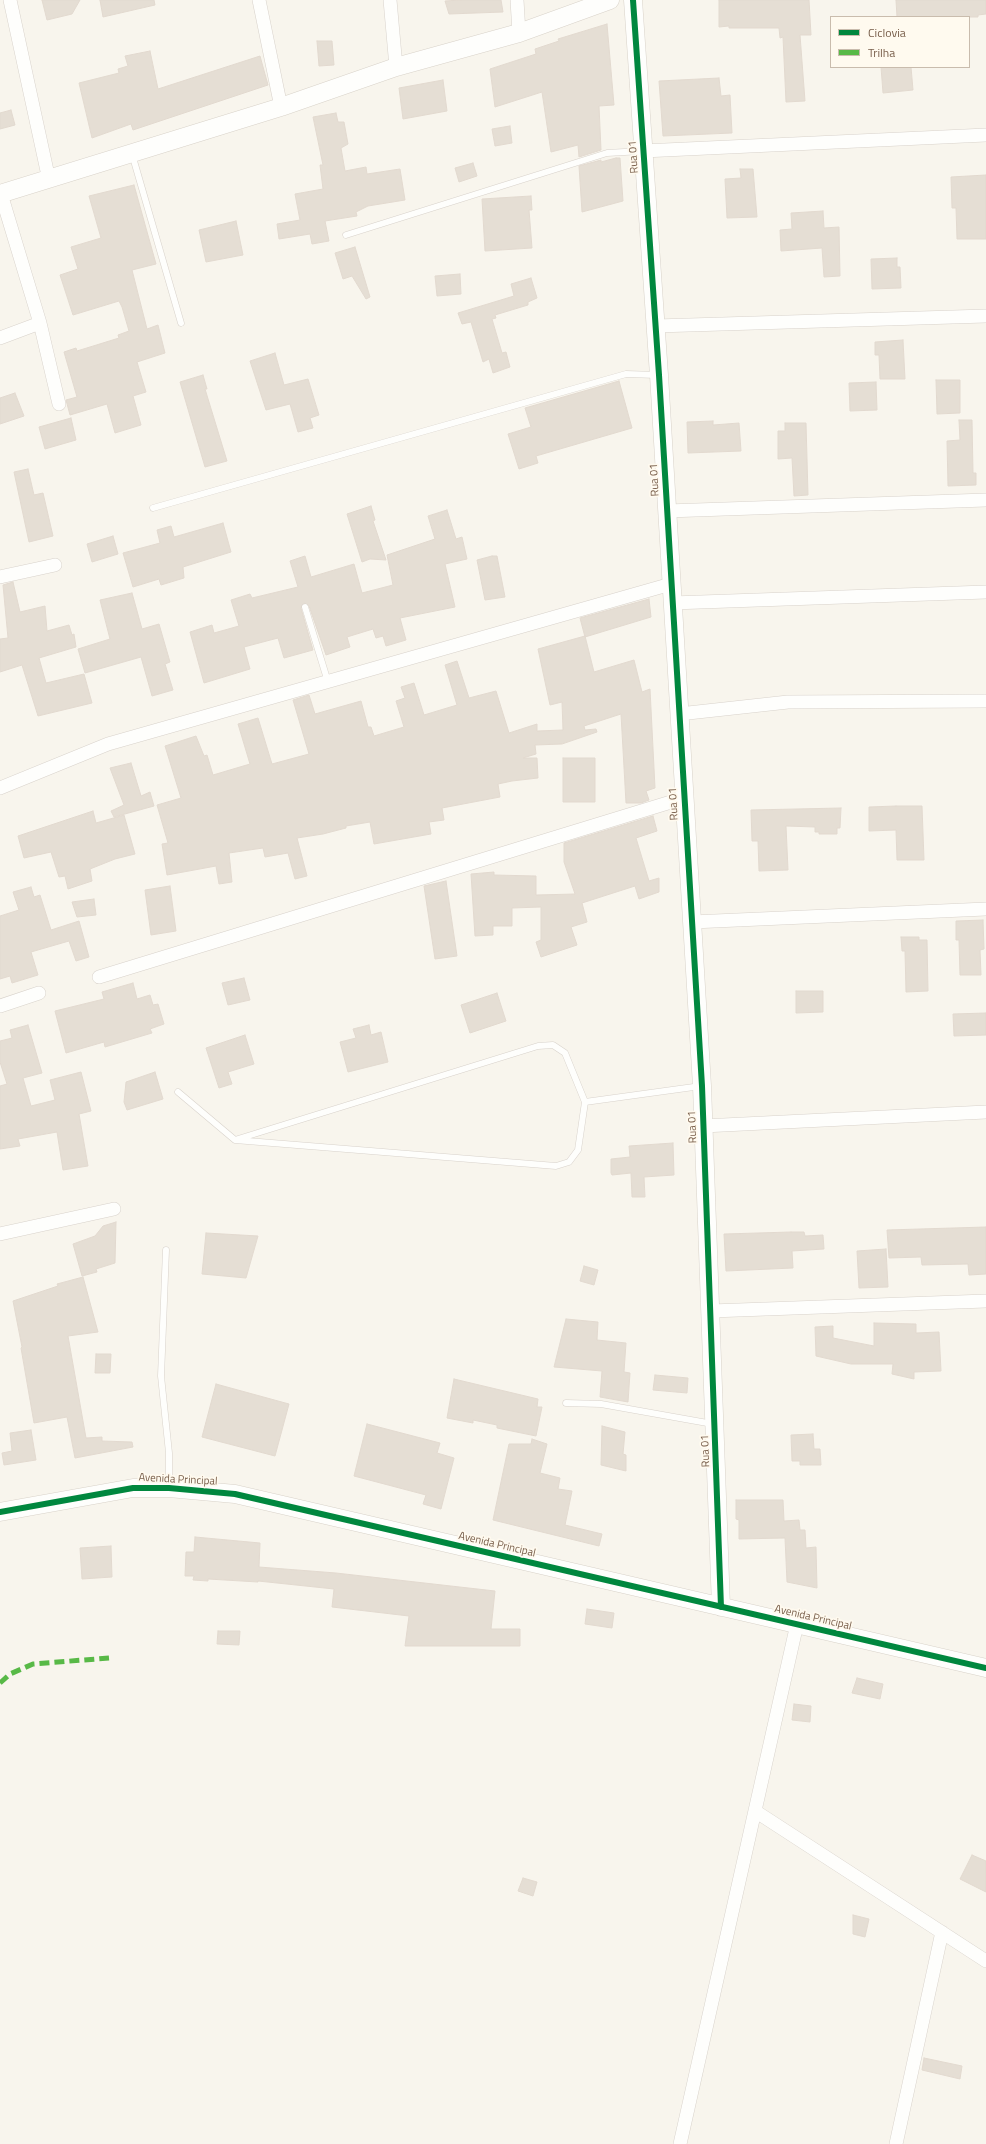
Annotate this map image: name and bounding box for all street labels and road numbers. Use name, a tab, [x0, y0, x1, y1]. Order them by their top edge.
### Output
street label: Rua 01	[626, 140, 642, 174]
street label: Rua 01	[648, 463, 662, 497]
street label: Rua 01	[667, 787, 681, 821]
street label: Rua 01	[686, 1110, 700, 1144]
street label: Rua 01	[699, 1434, 713, 1468]
street label: Avenida Principal	[138, 1471, 218, 1489]
street label: Avenida Principal	[457, 1530, 537, 1560]
street label: Avenida Principal	[773, 1603, 853, 1633]

